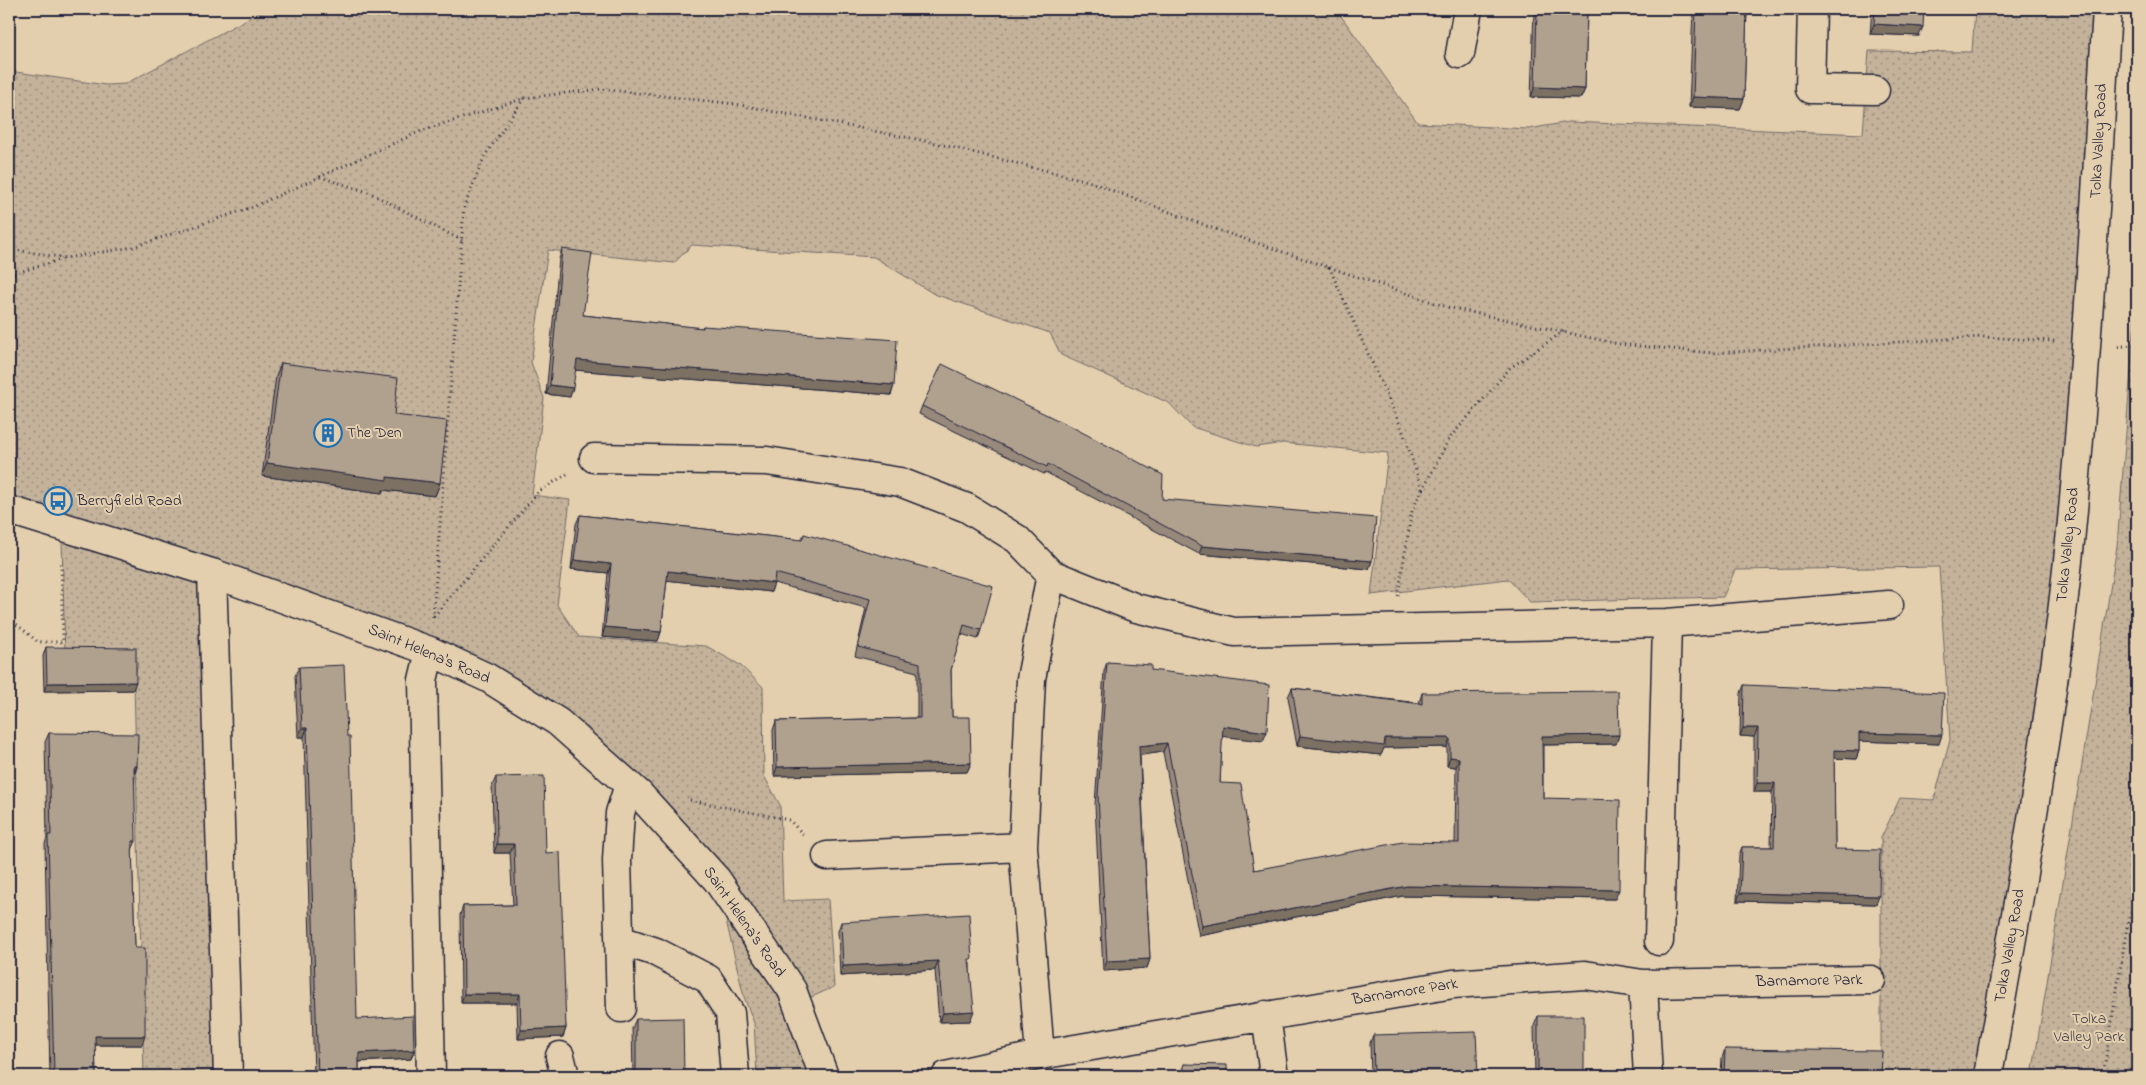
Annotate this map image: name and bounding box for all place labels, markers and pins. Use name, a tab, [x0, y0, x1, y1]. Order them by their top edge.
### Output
building icon: The Den	[313, 418, 343, 448]
place label: The Den	[347, 421, 402, 445]
bus stop icon: Berryfield Road	[43, 486, 73, 516]
place label: Berryfield Road	[76, 489, 182, 513]

